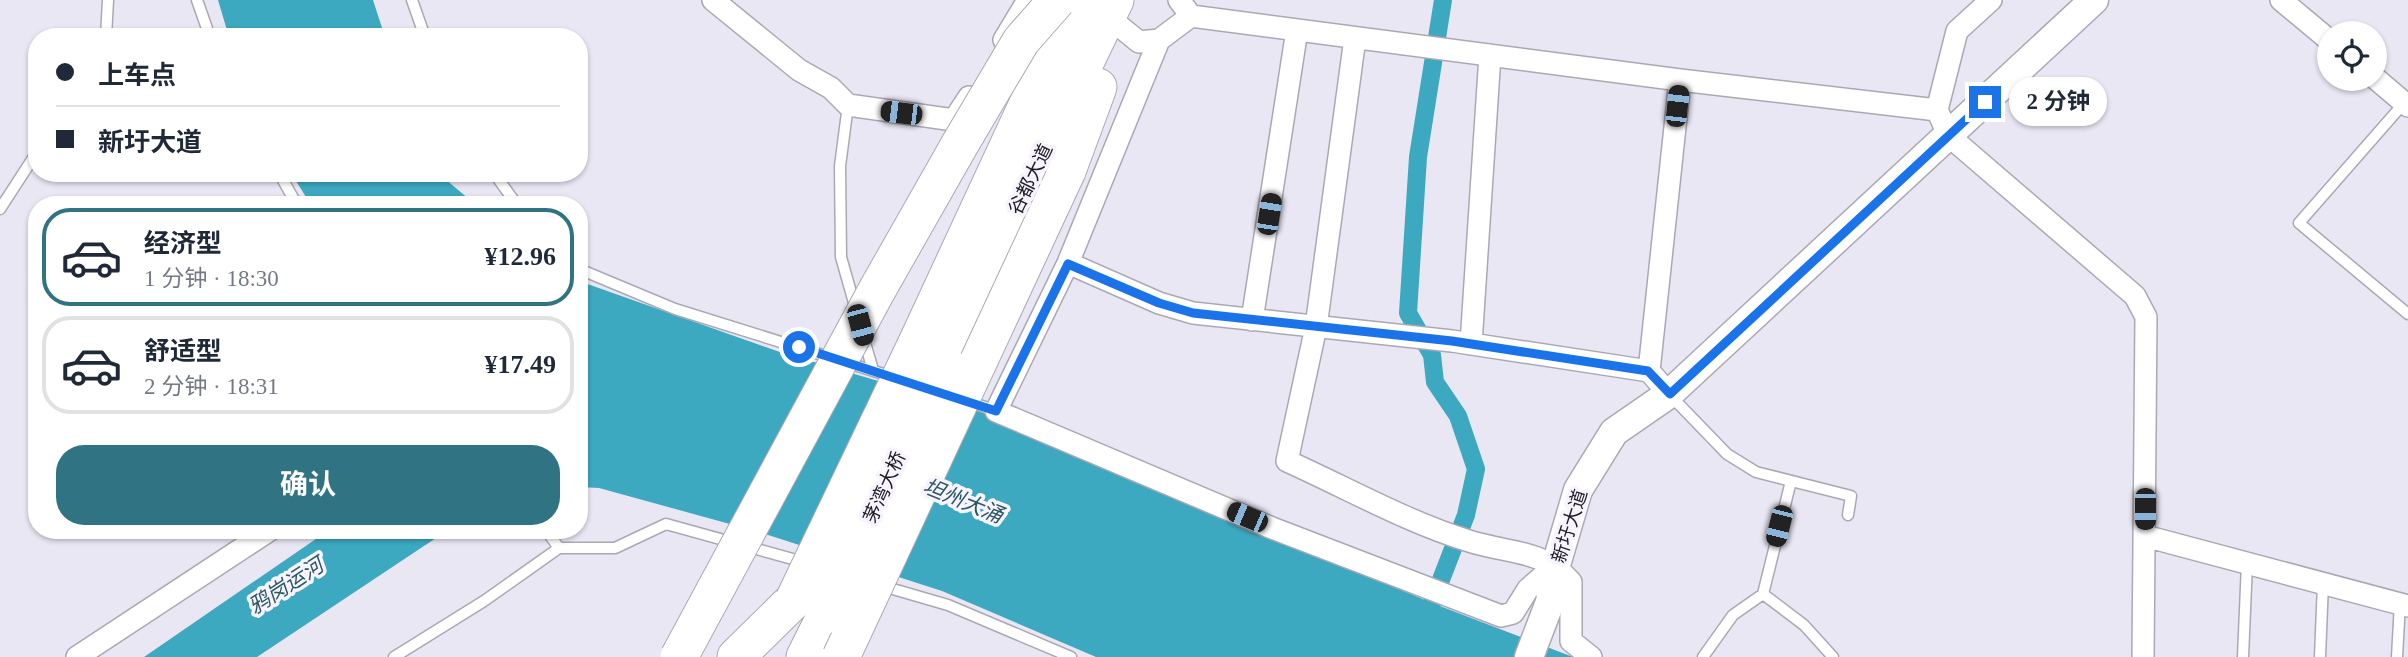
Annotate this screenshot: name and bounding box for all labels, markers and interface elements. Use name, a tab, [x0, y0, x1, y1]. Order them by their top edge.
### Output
map controls	[2317, 21, 2387, 91]
button: locate	[2317, 21, 2387, 91]
text: 上车点	[98, 61, 176, 90]
callout: 2 分钟	[2010, 78, 2108, 126]
car	[1665, 84, 1690, 128]
route end	[1969, 86, 2001, 118]
text: 2 分钟	[2026, 89, 2090, 114]
car	[879, 100, 924, 126]
text: 新圩大道	[98, 128, 202, 157]
street label: 谷都大道	[1004, 140, 1057, 218]
car	[1256, 192, 1283, 236]
icon: car	[60, 226, 123, 289]
text: 经济型	[144, 229, 222, 258]
text: ¥12.96	[485, 242, 556, 271]
text: 1 分钟 · 18:30	[144, 266, 279, 291]
car	[845, 302, 876, 348]
route start	[783, 331, 815, 363]
icon: car	[60, 334, 123, 397]
text: 舒适型	[144, 337, 222, 366]
text: ¥17.49	[485, 350, 556, 379]
text: 2 分钟 · 18:31	[144, 374, 279, 399]
button: 确认	[56, 445, 560, 525]
street label: 茅湾大桥	[859, 448, 910, 526]
water label: 坦州大涌	[920, 474, 1008, 529]
street label: 新圩大道	[1548, 487, 1591, 566]
car	[2135, 488, 2156, 530]
car	[1224, 499, 1271, 535]
car	[1764, 503, 1795, 549]
water label: 鸦岗运河	[244, 551, 331, 619]

